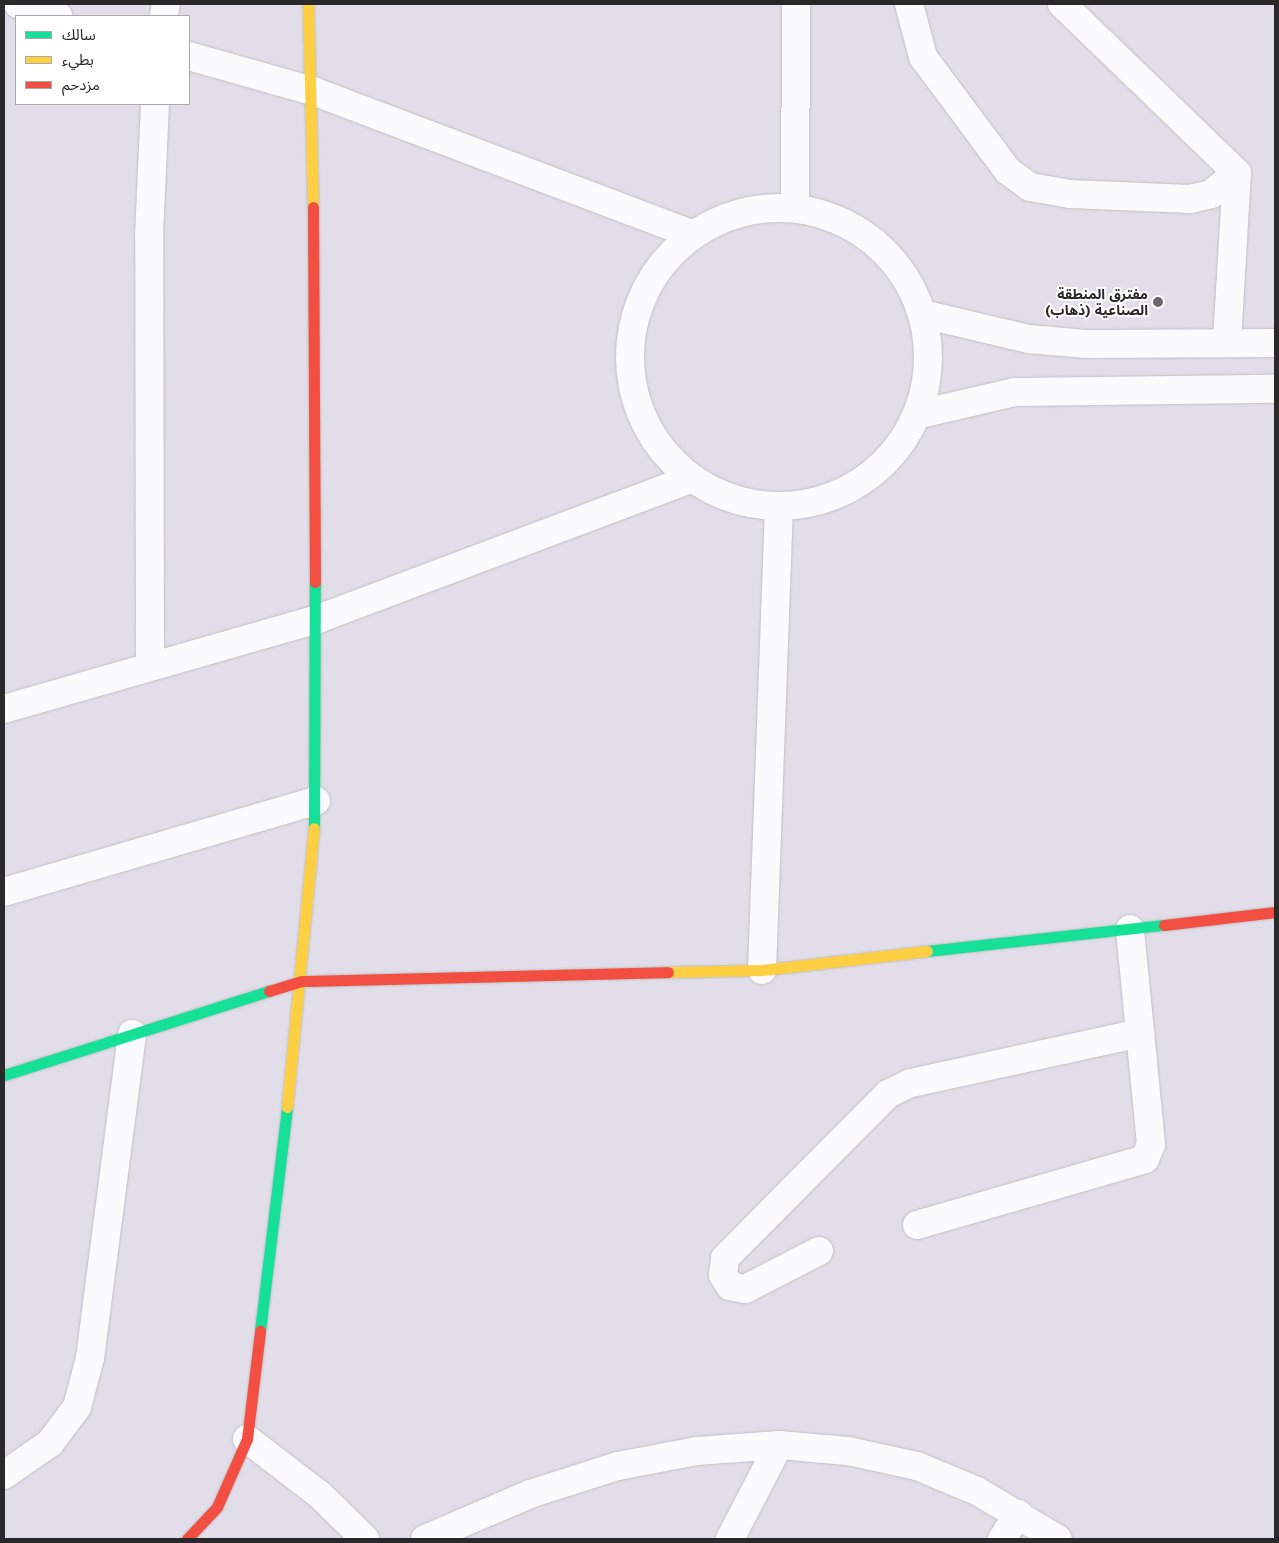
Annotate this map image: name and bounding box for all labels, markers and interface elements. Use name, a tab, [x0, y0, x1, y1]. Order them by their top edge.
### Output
legend	[15, 15, 190, 105]
text: سالك	[62, 26, 96, 44]
text: بطيء	[62, 51, 94, 69]
text: مزدحم	[62, 76, 100, 94]
place label: مفترق المنطقة الصناعية (ذهاب)	[1045, 286, 1148, 318]
marker: مفترق المنطقة الصناعية (ذهاب)	[1152, 296, 1164, 308]

